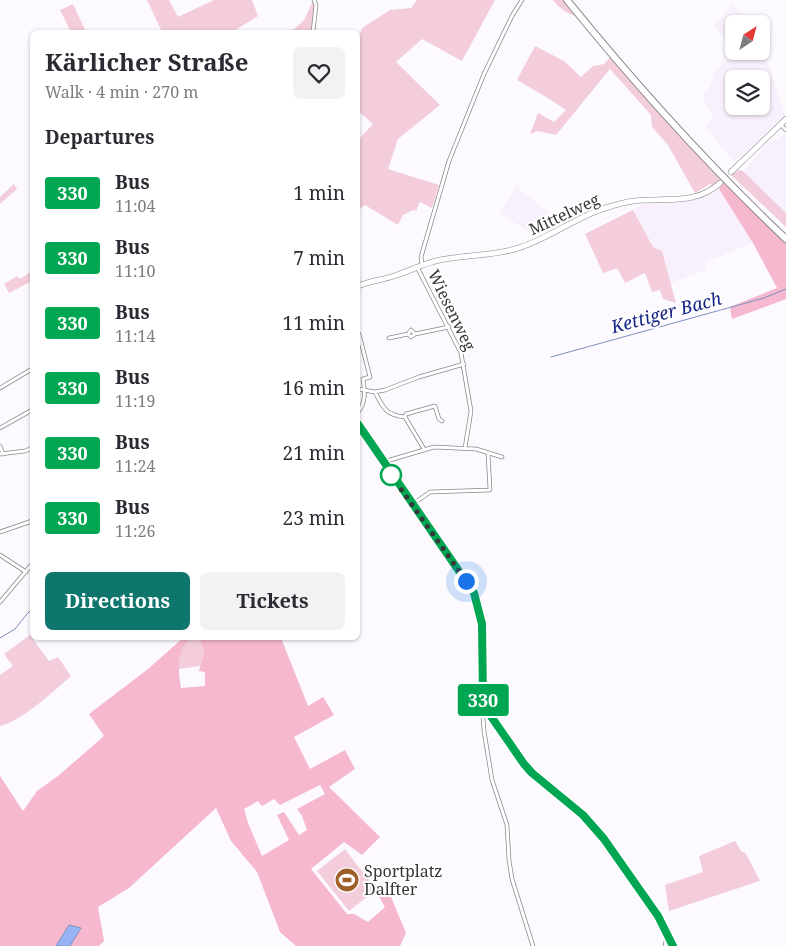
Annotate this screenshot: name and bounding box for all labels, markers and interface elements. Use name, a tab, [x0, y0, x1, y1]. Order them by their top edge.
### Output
north arrow	[725, 15, 770, 60]
map controls	[725, 15, 770, 115]
text: Kärlicher Straße	[45, 45, 248, 78]
button: heart	[293, 47, 345, 99]
button: layers	[725, 70, 770, 115]
text: Walk · 4 min · 270 m	[45, 81, 198, 103]
text: Departures	[45, 124, 154, 150]
text: Bus	[115, 169, 150, 195]
text: 1 min	[293, 180, 345, 206]
text: 330	[57, 181, 88, 205]
street label: Mittelweg	[525, 188, 603, 240]
text: 11:04	[115, 195, 155, 217]
text: Bus	[115, 234, 150, 260]
text: 7 min	[293, 245, 345, 271]
text: 330	[57, 246, 88, 270]
text: 11:10	[115, 260, 155, 282]
street label: Wiesenweg	[423, 266, 481, 354]
water label: Kettiger Bach	[607, 286, 724, 339]
text: Bus	[115, 299, 150, 325]
text: 11 min	[283, 310, 345, 336]
text: 330	[57, 311, 88, 335]
text: 11:14	[115, 325, 155, 347]
text: Bus	[115, 364, 150, 390]
text: 16 min	[283, 375, 345, 401]
text: 330	[57, 376, 88, 400]
text: 11:19	[115, 390, 155, 412]
text: Bus	[115, 429, 150, 455]
text: 21 min	[283, 440, 345, 466]
text: 330	[57, 441, 88, 465]
text: 11:24	[115, 455, 155, 477]
unlabelled marker	[380, 464, 402, 486]
text: Bus	[115, 494, 150, 520]
text: 23 min	[283, 505, 345, 531]
text: 330	[57, 506, 88, 530]
text: 11:26	[115, 520, 155, 542]
your location	[454, 569, 479, 594]
button: Directions	[45, 572, 190, 630]
button: Tickets	[200, 572, 345, 630]
line badge: 330	[454, 684, 512, 716]
text: 330	[468, 688, 498, 712]
place label: Sportplatz Dalfter	[364, 860, 443, 900]
sports icon: Sportplatz Dalfter	[334, 867, 360, 893]

